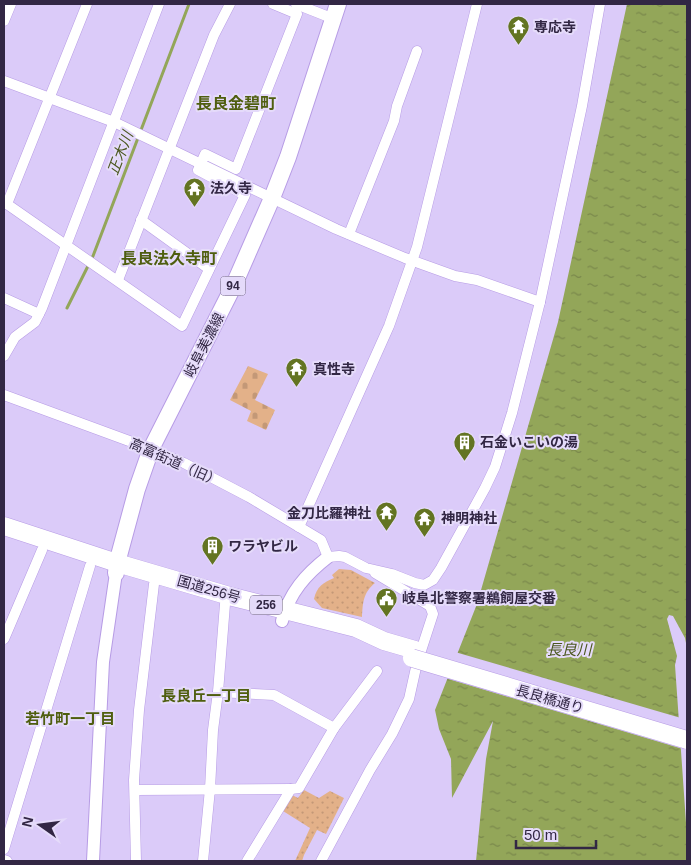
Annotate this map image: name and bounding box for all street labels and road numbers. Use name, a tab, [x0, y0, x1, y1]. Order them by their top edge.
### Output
road number: 94	[220, 276, 246, 296]
street label: 岐阜美濃線	[181, 310, 227, 380]
street label: 高富街道（旧）	[127, 435, 223, 489]
street label: 国道256号	[175, 572, 243, 606]
road number: 256	[250, 596, 282, 614]
street label: 長良橋通り	[514, 682, 586, 716]

